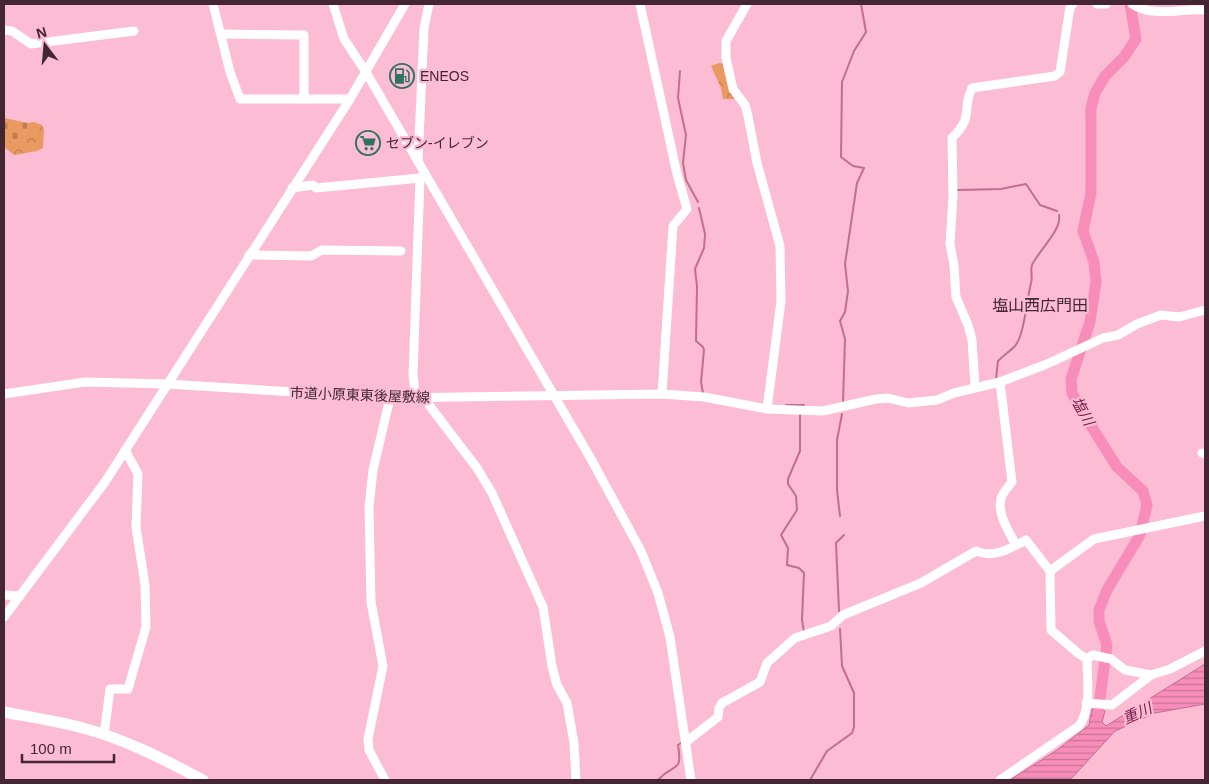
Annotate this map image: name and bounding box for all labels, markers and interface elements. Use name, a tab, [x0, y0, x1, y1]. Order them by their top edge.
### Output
north arrow	[20, 20, 70, 70]
text: N	[34, 23, 48, 42]
fuel station icon: ENEOS	[389, 63, 415, 89]
place label: ENEOS	[420, 68, 469, 84]
supermarket icon: セブン-イレブン	[355, 130, 381, 156]
place label: セブン-イレブン	[386, 135, 489, 151]
district label: 塩山西広門田	[992, 297, 1088, 314]
street label: 市道小原東東後屋敷線	[290, 385, 430, 405]
water label: 塩川	[1068, 394, 1099, 430]
water label: 重川	[1120, 698, 1156, 727]
scale bar	[22, 732, 115, 764]
text: 100 m	[30, 740, 72, 757]

